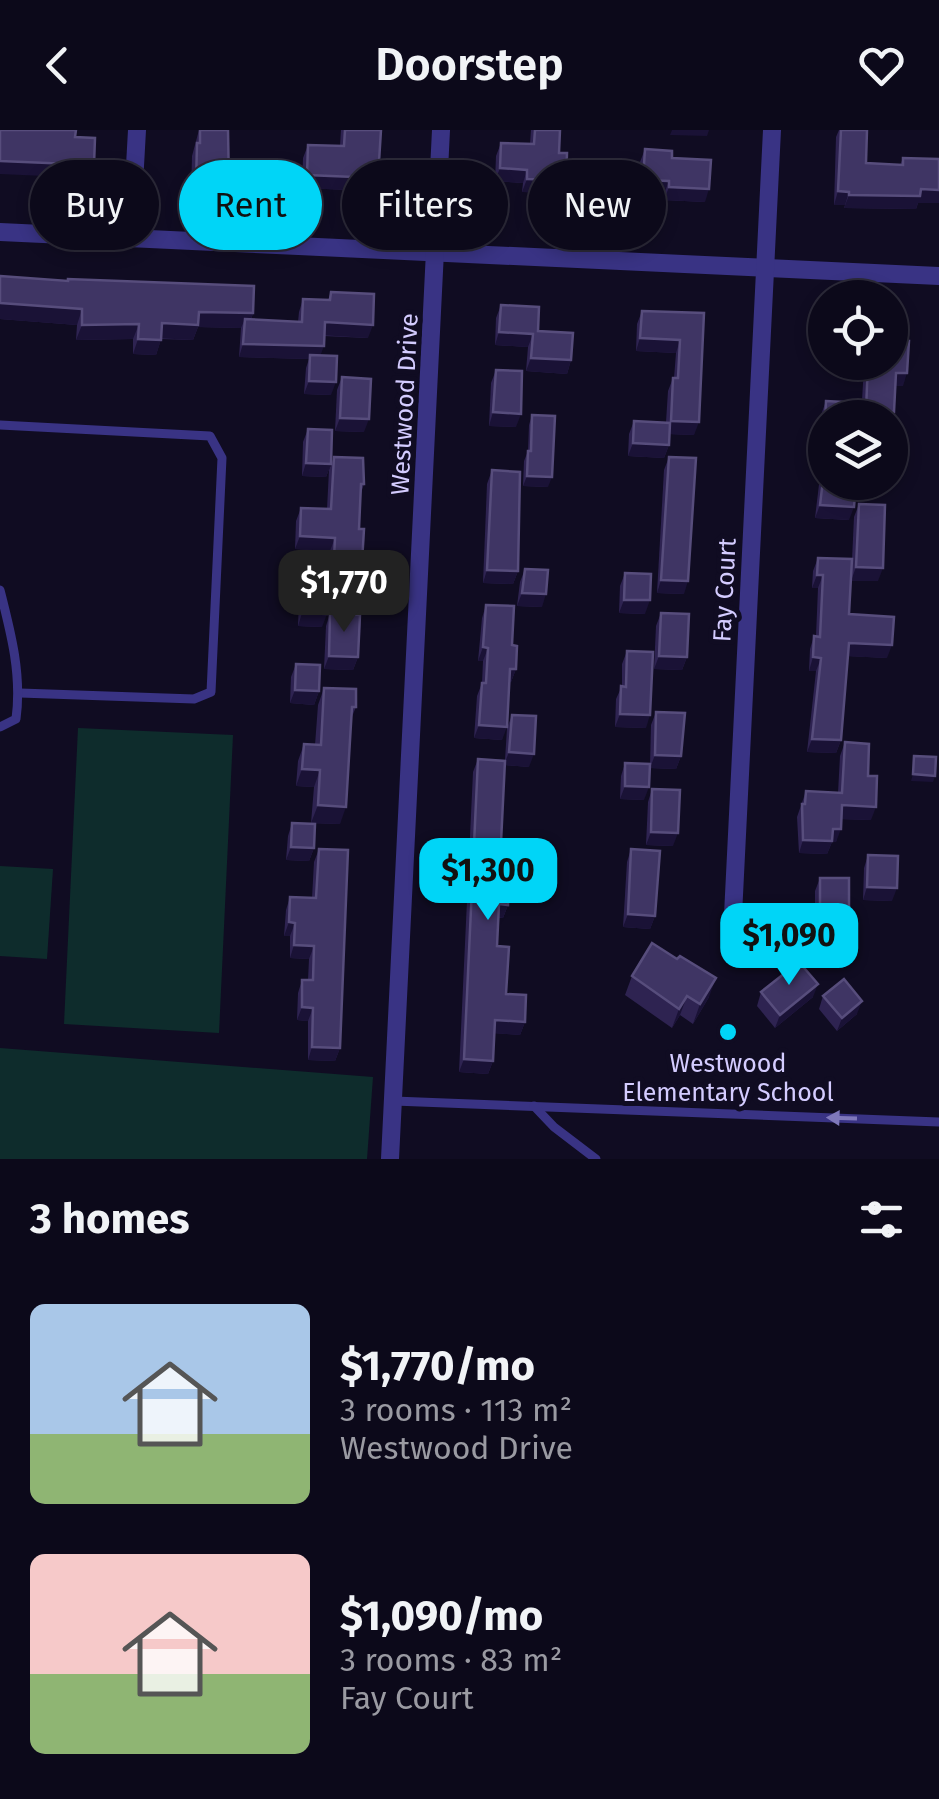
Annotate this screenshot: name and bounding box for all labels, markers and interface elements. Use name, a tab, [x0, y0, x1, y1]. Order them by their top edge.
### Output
icon: back	[30, 38, 85, 93]
text: Doorstep	[375, 38, 564, 92]
icon: heart	[854, 38, 909, 93]
chip: Buy	[30, 160, 159, 250]
chip: Rent	[179, 160, 322, 250]
chip: Filters	[342, 160, 508, 250]
chip: New	[528, 160, 666, 250]
map controls	[808, 280, 908, 500]
button: locate	[808, 280, 908, 380]
street label: Westwood Drive	[385, 312, 425, 496]
button: layers	[808, 400, 908, 500]
street label: Fay Court	[707, 536, 743, 643]
pin: $1,770	[263, 550, 425, 635]
text: $1,770	[300, 563, 388, 601]
pin: $1,300	[407, 838, 569, 923]
text: $1,300	[441, 851, 535, 889]
pin: $1,090	[708, 903, 870, 988]
text: $1,090	[742, 916, 836, 954]
marker: Westwood Elementary School	[717, 1021, 739, 1043]
place label: Westwood Elementary School	[622, 1049, 834, 1108]
one-way arrow	[825, 1109, 857, 1125]
icon: filters	[854, 1192, 909, 1247]
text: 3 homes	[30, 1194, 190, 1244]
text: $1,770/mo	[340, 1341, 535, 1391]
icon: home	[110, 1344, 230, 1464]
text: 3 rooms · 113 m²	[340, 1391, 572, 1429]
text: Westwood Drive	[340, 1429, 573, 1467]
text: $1,090/mo	[340, 1591, 543, 1641]
icon: home	[110, 1594, 230, 1714]
text: 3 rooms · 83 m²	[340, 1641, 562, 1679]
text: Fay Court	[340, 1679, 473, 1717]

